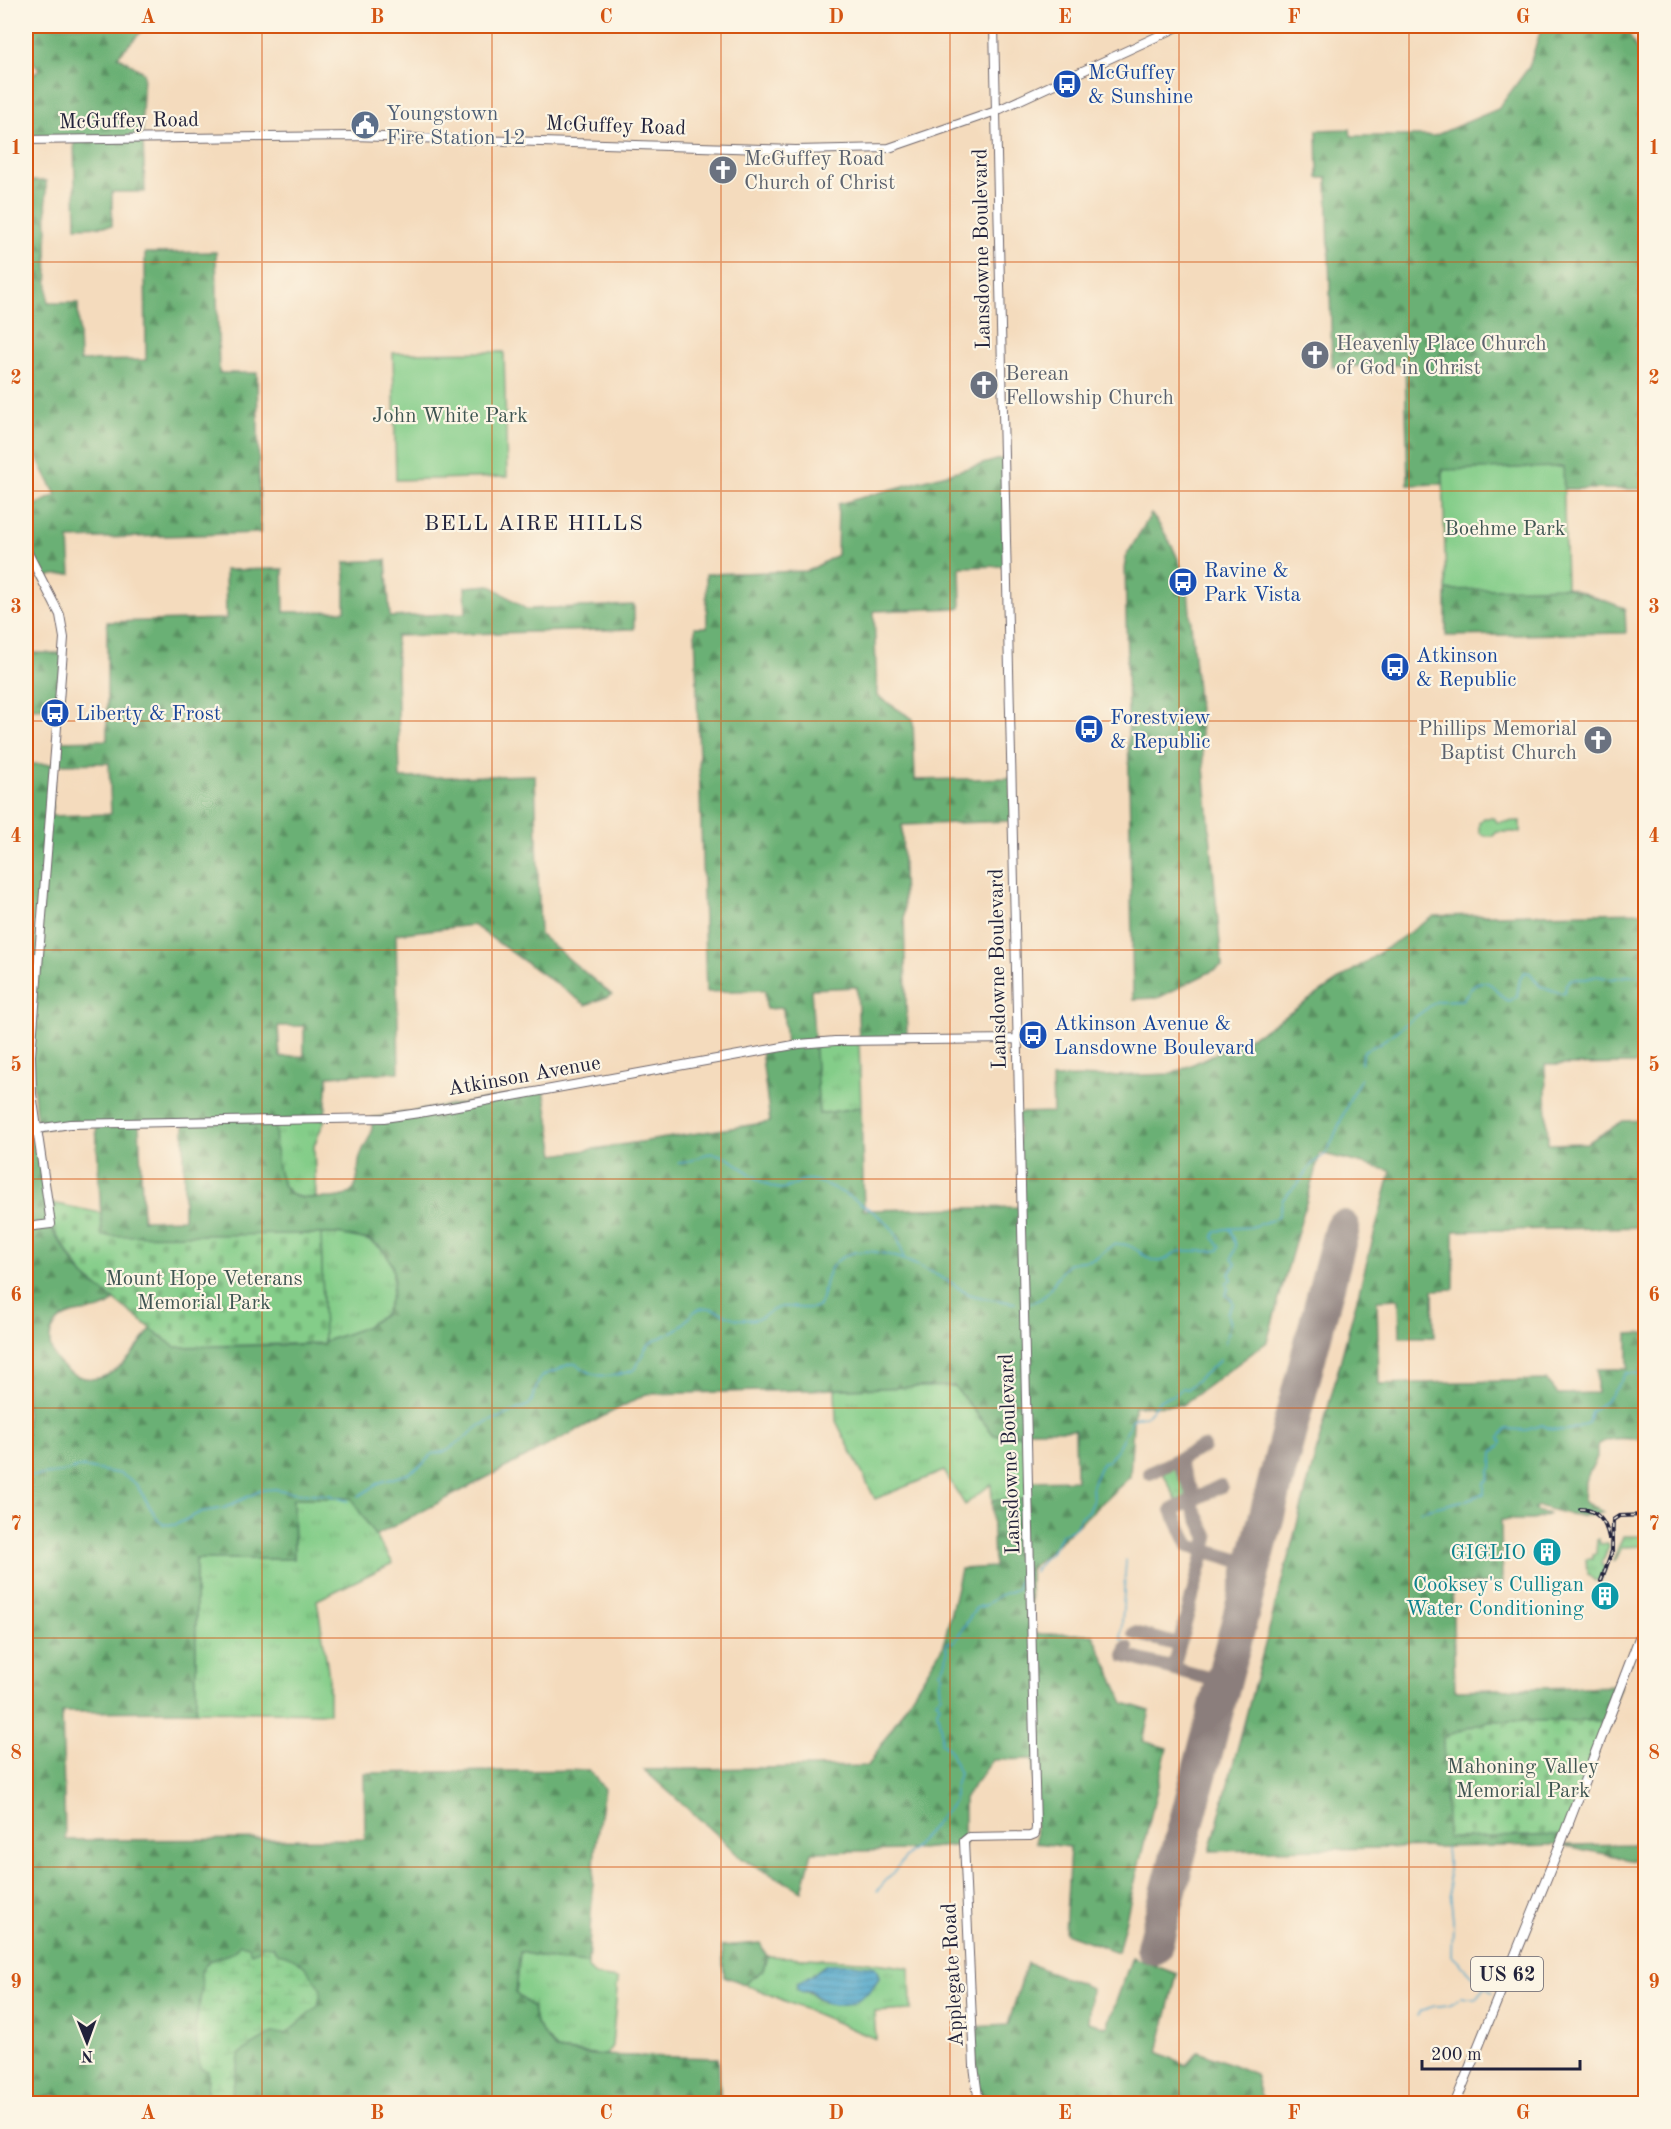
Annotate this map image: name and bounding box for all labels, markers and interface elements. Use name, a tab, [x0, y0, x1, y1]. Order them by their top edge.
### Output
text: A	[140, 8, 156, 28]
text: B	[370, 8, 384, 28]
text: C	[599, 8, 613, 28]
text: D	[828, 8, 844, 28]
text: E	[1058, 8, 1072, 28]
text: F	[1287, 8, 1301, 28]
text: G	[1516, 8, 1530, 28]
place label: McGuffey & Sunshine	[1088, 63, 1193, 108]
bus stop icon: McGuffey & Sunshine	[1051, 68, 1083, 100]
place label: Youngstown Fire Station 12	[386, 104, 526, 149]
public building icon: Youngstown Fire Station 12	[349, 109, 381, 141]
street label: McGuffey Road	[59, 110, 199, 133]
street label: McGuffey Road	[545, 114, 687, 139]
text: 1	[10, 139, 22, 159]
text: 1	[1648, 139, 1660, 159]
street label: Lansdowne Boulevard	[970, 148, 995, 350]
place label: McGuffey Road Church of Christ	[744, 149, 895, 194]
church icon: McGuffey Road Church of Christ	[707, 154, 739, 186]
place label: Heavenly Place Church of God in Christ	[1336, 334, 1547, 379]
church icon: Heavenly Place Church of God in Christ	[1299, 339, 1331, 371]
place label: Berean Fellowship Church	[1005, 364, 1174, 409]
text: 2	[10, 369, 22, 389]
church icon: Berean Fellowship Church	[968, 369, 1000, 401]
text: 2	[1648, 369, 1660, 389]
park label: John White Park	[372, 406, 528, 427]
district label: BELL AIRE HILLS	[424, 513, 644, 535]
park label: Boehme Park	[1444, 519, 1566, 540]
place label: Ravine & Park Vista	[1204, 561, 1301, 606]
bus stop icon: Ravine & Park Vista	[1167, 566, 1199, 598]
text: 3	[10, 598, 22, 618]
text: 3	[1648, 598, 1660, 618]
place label: Atkinson & Republic	[1416, 646, 1516, 691]
bus stop icon: Atkinson & Republic	[1379, 651, 1411, 683]
bus stop icon: Liberty & Frost	[39, 697, 71, 729]
place label: Liberty & Frost	[76, 704, 221, 725]
place label: Forestview & Republic	[1110, 708, 1211, 753]
bus stop icon: Forestview & Republic	[1073, 713, 1105, 745]
place label: Phillips Memorial Baptist Church	[1418, 719, 1577, 764]
church icon: Phillips Memorial Baptist Church	[1582, 724, 1614, 756]
text: 4	[10, 827, 22, 847]
text: 4	[1648, 827, 1660, 847]
street label: Lansdowne Boulevard	[986, 868, 1011, 1070]
place label: Atkinson Avenue & Lansdowne Boulevard	[1054, 1014, 1255, 1059]
bus stop icon: Atkinson Avenue & Lansdowne Boulevard	[1017, 1019, 1049, 1051]
street label: Atkinson Avenue	[446, 1053, 602, 1100]
text: 5	[10, 1055, 22, 1076]
text: 5	[1648, 1055, 1660, 1076]
park label: Mount Hope Veterans Memorial Park	[105, 1269, 303, 1314]
text: 6	[10, 1286, 22, 1306]
text: 6	[1648, 1286, 1660, 1306]
street label: Lansdowne Boulevard	[996, 1353, 1024, 1555]
text: 7	[10, 1515, 22, 1535]
text: 7	[1648, 1515, 1660, 1535]
building icon: GIGLIO	[1531, 1536, 1563, 1568]
place label: GIGLIO	[1450, 1543, 1526, 1564]
place label: Cooksey's Culligan Water Conditioning	[1406, 1575, 1585, 1620]
building icon: Cooksey's Culligan Water Conditioning	[1589, 1580, 1621, 1612]
text: 8	[10, 1744, 22, 1764]
text: 8	[1648, 1744, 1660, 1764]
park label: Mahoning Valley Memorial Park	[1447, 1757, 1599, 1802]
street label: Applegate Road	[939, 1902, 968, 2048]
road number: US 62	[1471, 1957, 1543, 1991]
text: 9	[10, 1973, 22, 1993]
text: 9	[1648, 1973, 1660, 1993]
north arrow	[57, 2012, 117, 2072]
scale bar	[1422, 2033, 1580, 2071]
text: 200 m	[1431, 2046, 1482, 2064]
text: N	[80, 2047, 93, 2063]
text: A	[140, 2104, 156, 2124]
text: B	[370, 2104, 384, 2124]
text: C	[599, 2104, 613, 2124]
text: D	[828, 2104, 844, 2124]
text: E	[1058, 2104, 1072, 2124]
text: F	[1287, 2104, 1301, 2124]
text: G	[1516, 2104, 1530, 2124]

